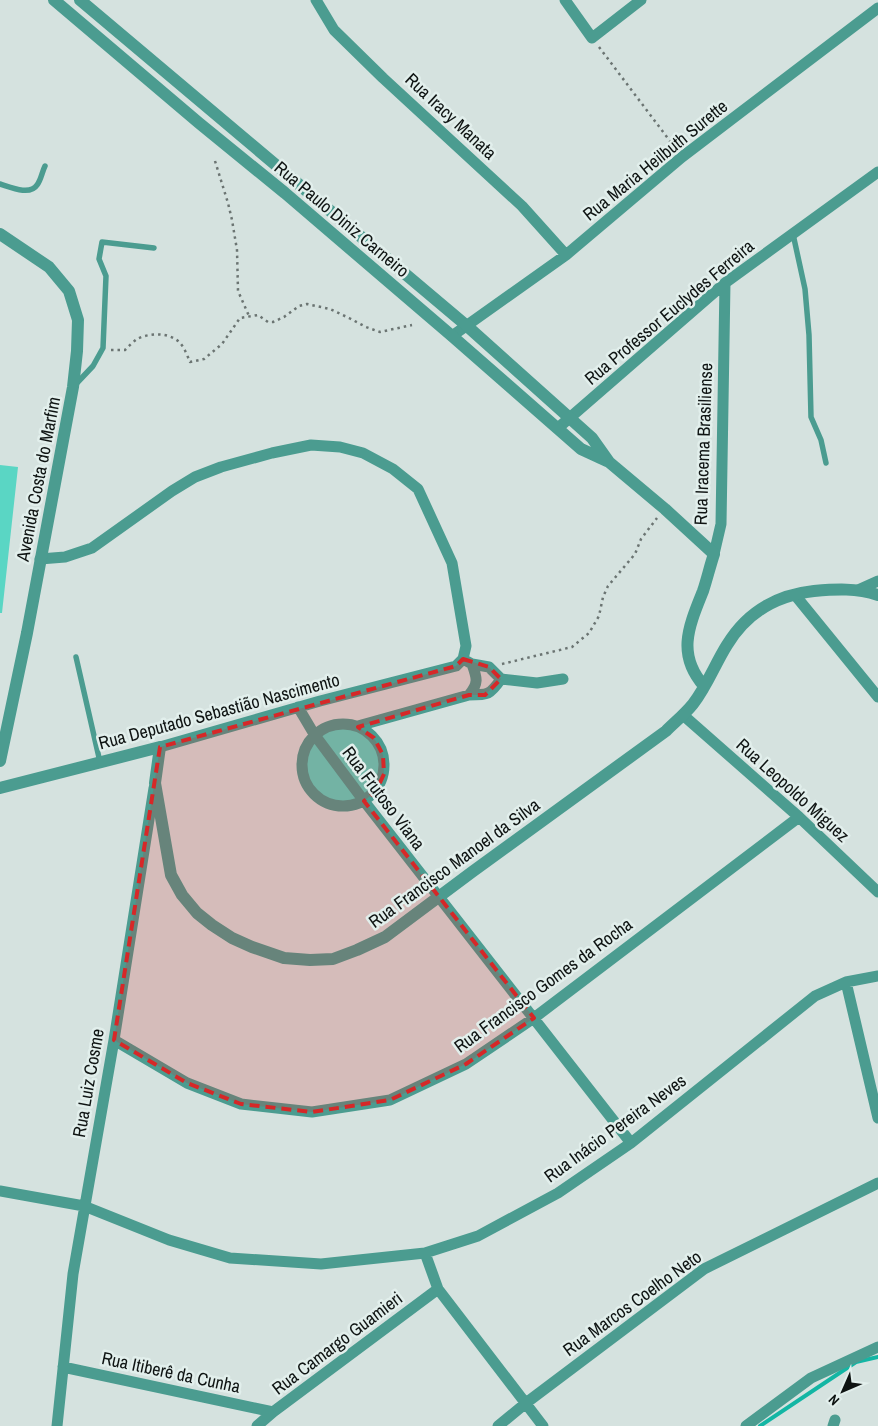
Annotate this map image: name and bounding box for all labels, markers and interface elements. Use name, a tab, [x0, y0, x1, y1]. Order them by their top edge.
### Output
street label: Rua Iracy Manata	[400, 67, 502, 165]
street label: Rua Maria Heilbuth Surette	[577, 94, 733, 226]
street label: Rua Paulo Diniz Carneiro	[269, 155, 415, 283]
street label: Rua Professor Euclydes Ferreira	[579, 234, 759, 390]
street label: Rua Iracema Brasiliense	[688, 362, 718, 526]
street label: Avenida Costa do Marfim	[10, 395, 66, 564]
street label: Rua Deputado Sebastião Nascimento	[96, 667, 342, 755]
street label: Rua Leopoldo Miguez	[731, 732, 855, 848]
street label: Rua Frutoso Viana	[337, 741, 431, 855]
street label: Rua Francisco Manoel da Silva	[363, 792, 545, 934]
street label: Rua Francisco Gomes da Rocha	[449, 912, 637, 1058]
street label: Rua Luiz Cosme	[66, 1027, 110, 1139]
street label: Rua Inácio Pereira Neves	[539, 1068, 691, 1188]
street label: Rua Marcos Coelho Neto	[558, 1244, 706, 1362]
street label: Rua Camargo Guamieri	[267, 1286, 407, 1400]
street label: Rua Itiberê da Cunha	[99, 1345, 243, 1399]
north arrow	[818, 1366, 868, 1416]
text: N	[825, 1391, 843, 1409]

